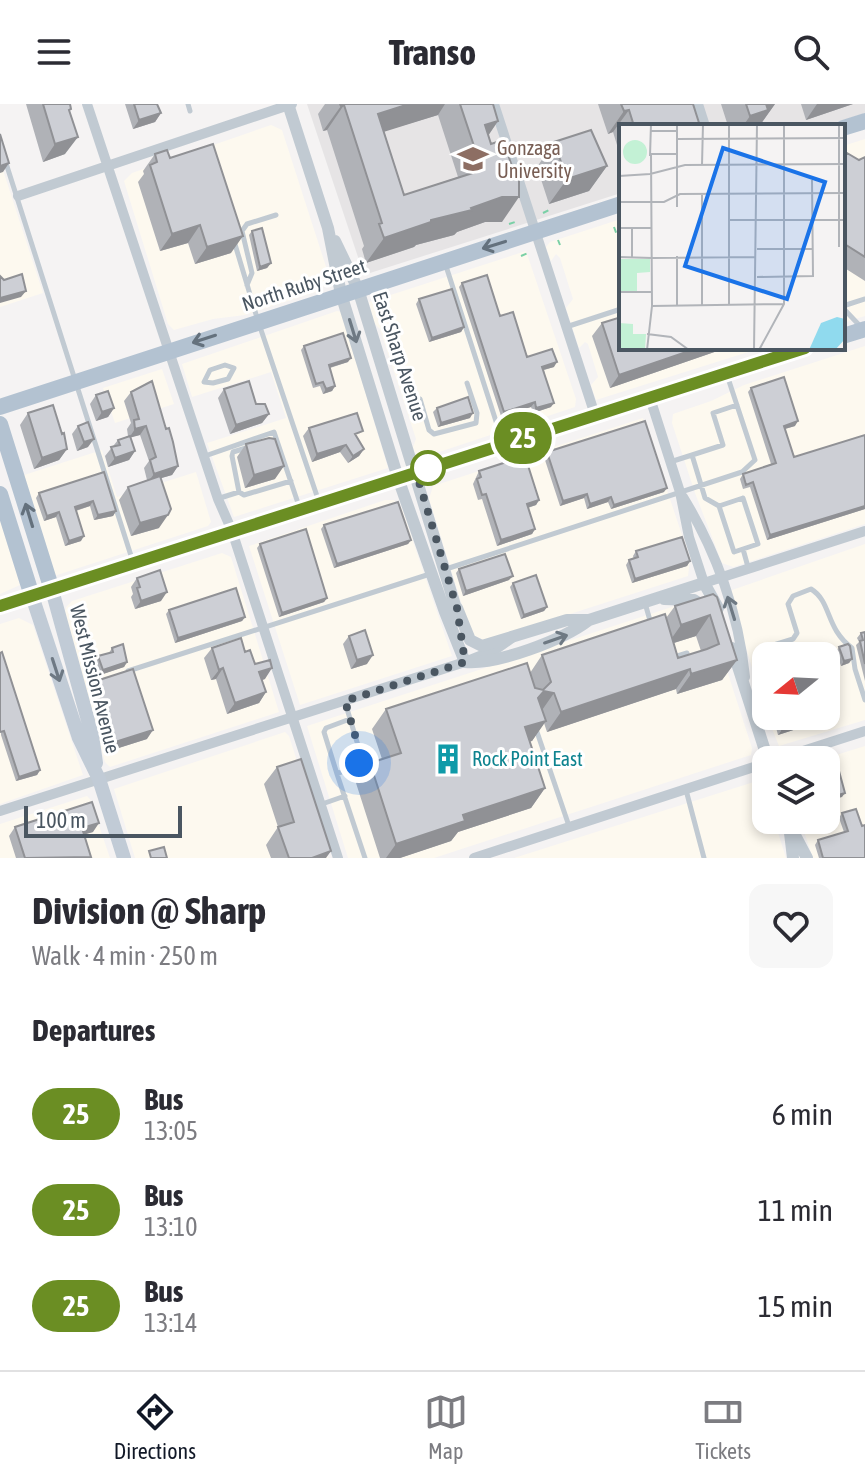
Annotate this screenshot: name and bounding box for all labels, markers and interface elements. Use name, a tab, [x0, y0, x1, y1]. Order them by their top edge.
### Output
icon: menu	[32, 30, 76, 74]
icon: search	[789, 30, 833, 74]
text: Transo	[389, 31, 476, 73]
inset map	[619, 124, 845, 350]
place label: Gonzaga University	[497, 136, 572, 182]
school or university icon: Gonzaga University	[456, 142, 490, 176]
one-way arrow	[481, 238, 507, 253]
street label: North Ruby Street	[239, 254, 369, 315]
street label: East Sharp Avenue	[369, 288, 432, 423]
one-way arrow	[346, 318, 361, 343]
one-way arrow	[191, 332, 216, 347]
line badge: 25	[487, 412, 559, 464]
text: 25	[510, 422, 536, 454]
unlabelled marker	[411, 451, 445, 485]
one-way arrow	[20, 503, 35, 528]
one-way arrow	[723, 596, 737, 621]
street label: West Mission Avenue	[66, 602, 125, 756]
one-way arrow	[543, 631, 568, 645]
north arrow	[752, 642, 840, 730]
map controls	[752, 642, 840, 834]
one-way arrow	[50, 658, 65, 683]
building icon: Rock Point East	[431, 742, 465, 776]
your location	[339, 743, 379, 783]
button: layers	[752, 746, 840, 834]
place label: Rock Point East	[472, 747, 583, 770]
scale bar	[24, 802, 182, 838]
text: 100 m	[36, 807, 86, 833]
button: heart	[749, 884, 833, 968]
text: Division @ Sharp	[32, 889, 266, 932]
text: Walk · 4 min · 250 m	[32, 941, 218, 971]
text: Departures	[32, 1013, 155, 1047]
text: Bus	[144, 1082, 183, 1116]
text: 6 min	[772, 1097, 833, 1131]
text: 25	[63, 1098, 89, 1130]
text: 13:05	[144, 1116, 198, 1146]
text: Bus	[144, 1178, 183, 1212]
text: 11 min	[758, 1193, 833, 1227]
text: 25	[63, 1194, 89, 1226]
text: 13:10	[144, 1212, 198, 1242]
text: Bus	[144, 1274, 183, 1308]
text: 15 min	[758, 1289, 833, 1323]
text: 25	[63, 1290, 89, 1322]
text: 13:14	[144, 1308, 198, 1338]
tab: Directions	[114, 1390, 196, 1464]
tab: Map	[424, 1390, 468, 1464]
tab: Tickets	[695, 1390, 751, 1464]

